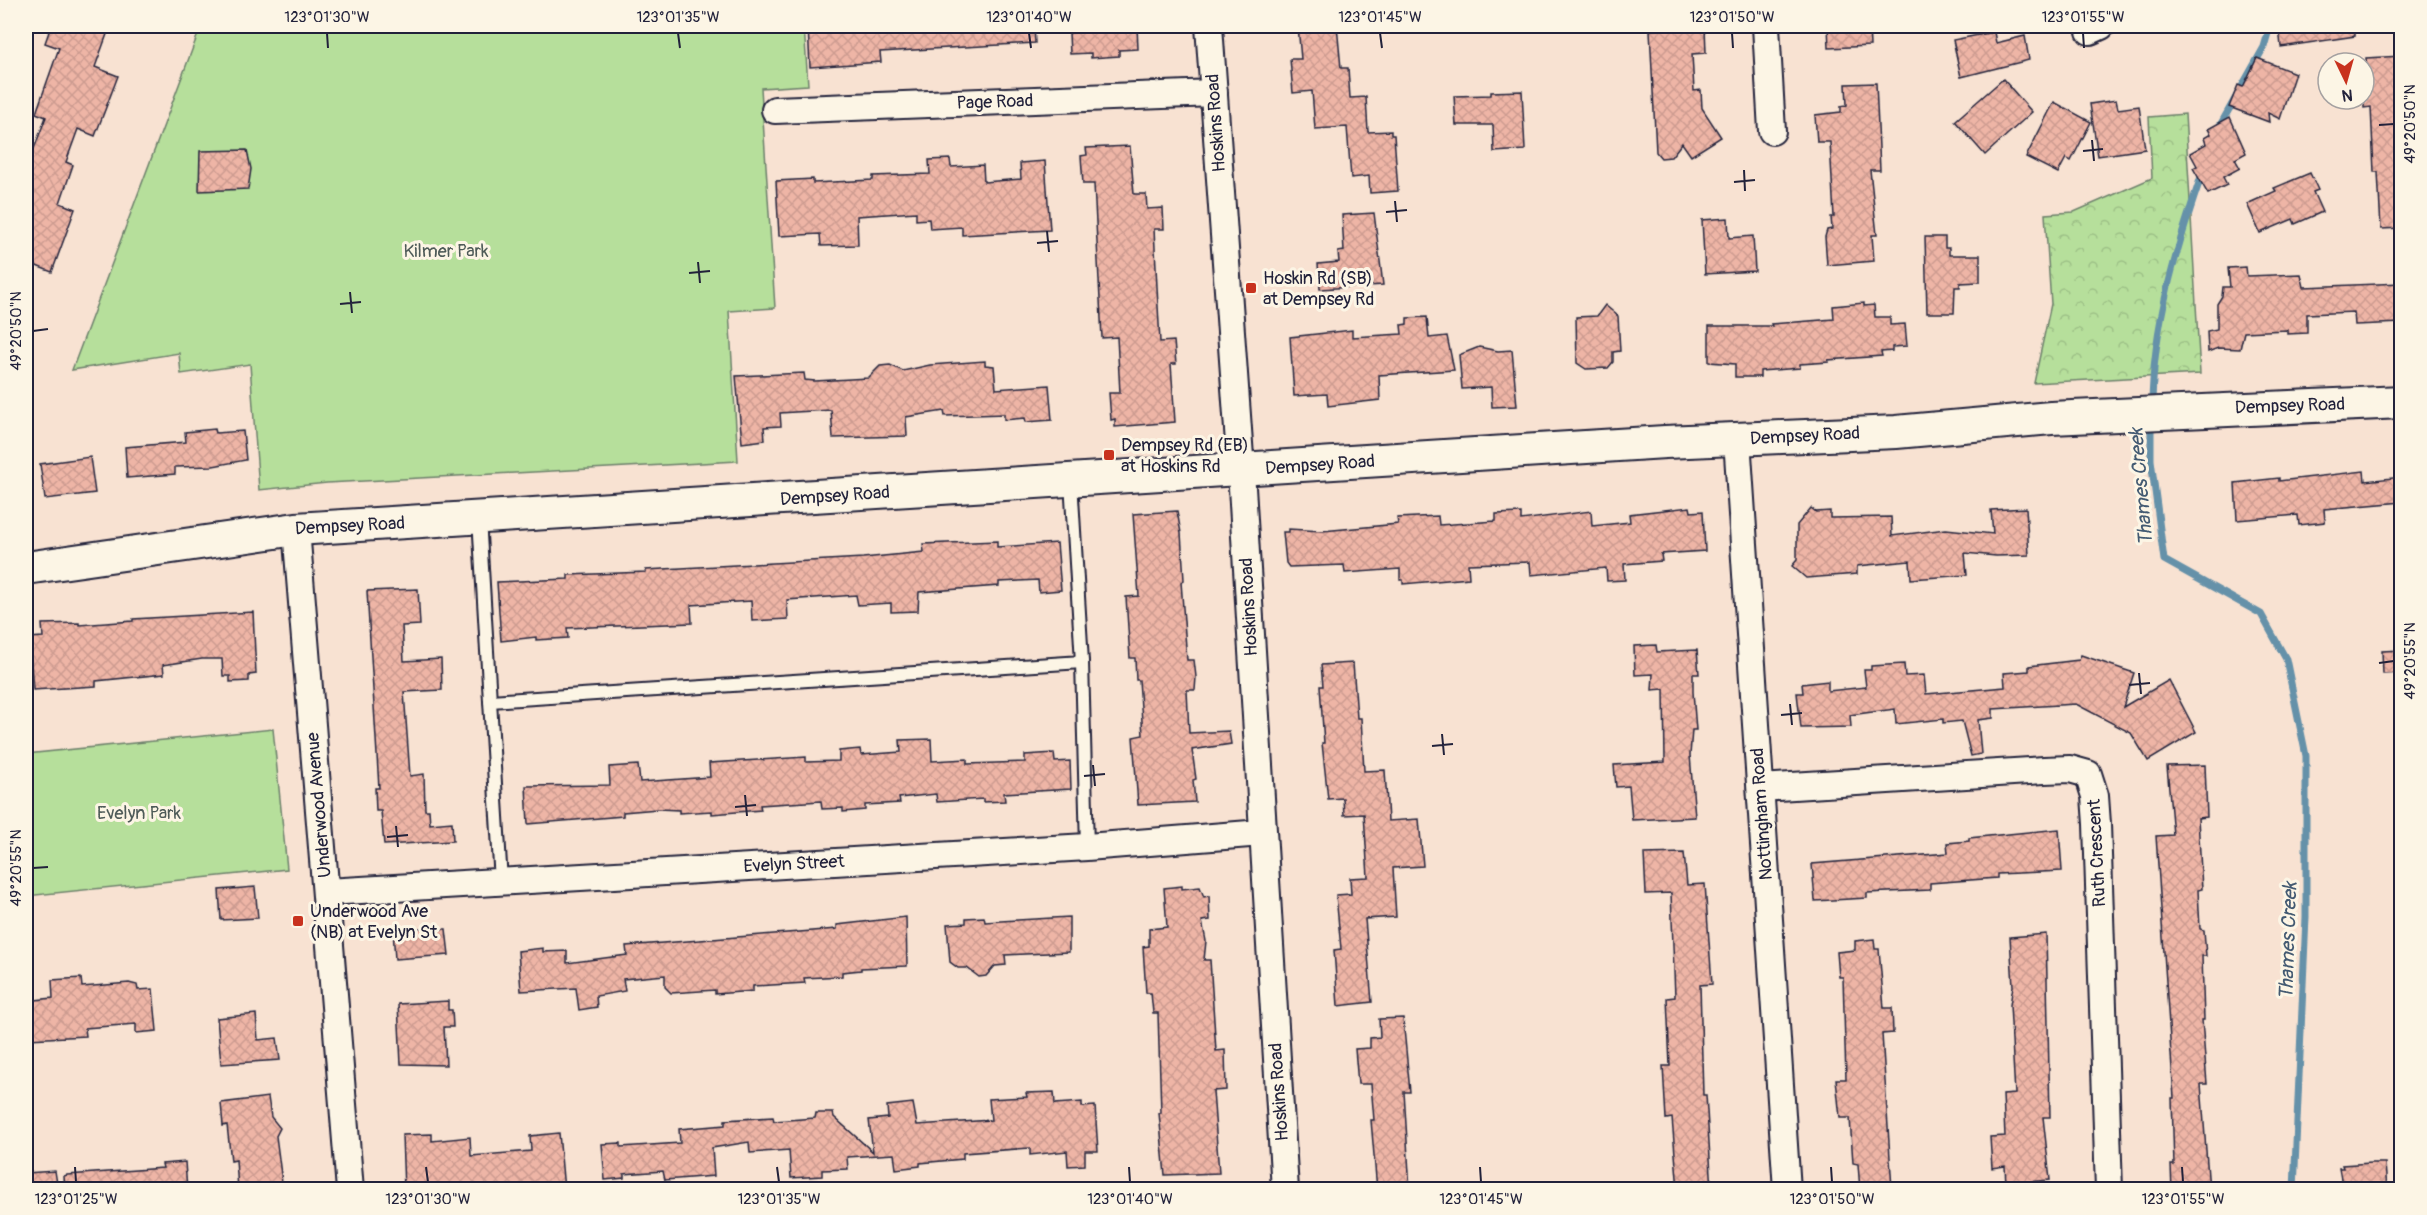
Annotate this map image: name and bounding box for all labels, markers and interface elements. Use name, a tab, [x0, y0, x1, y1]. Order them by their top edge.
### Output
text: 123°01'30"W	[284, 8, 370, 27]
text: 123°01'35"W	[636, 8, 720, 27]
text: 123°01'40"W	[986, 8, 1072, 27]
text: 123°01'45"W	[1338, 8, 1422, 27]
text: 123°01'50"W	[1689, 8, 1775, 27]
text: 123°01'55"W	[2042, 8, 2125, 27]
north arrow	[2316, 51, 2376, 111]
street label: Hoskins Road	[1201, 73, 1231, 173]
text: 49°20'50"N	[2401, 84, 2420, 164]
text: N	[2341, 85, 2353, 105]
street label: Page Road	[956, 89, 1034, 115]
park label: Kilmer Park	[403, 240, 489, 263]
place label: Hoskin Rd (SB) at Dempsey Rd	[1263, 267, 1374, 311]
marker: Hoskin Rd (SB) at Dempsey Rd	[1244, 281, 1258, 295]
text: 49°20'50"N	[7, 291, 26, 371]
street label: Dempsey Road	[2235, 393, 2345, 419]
street label: Dempsey Road	[1749, 422, 1861, 450]
water label: Thames Creek	[2123, 426, 2159, 547]
place label: Dempsey Rd (EB) at Hoskins Rd	[1121, 434, 1249, 478]
marker: Dempsey Rd (EB) at Hoskins Rd	[1102, 448, 1116, 462]
street label: Dempsey Road	[1264, 450, 1376, 480]
street label: Dempsey Road	[779, 481, 891, 511]
street label: Dempsey Road	[294, 512, 406, 540]
street label: Hoskins Road	[1235, 557, 1263, 657]
text: 49°20'55"N	[2401, 622, 2420, 700]
street label: Underwood Avenue	[301, 731, 337, 879]
street label: Nottingham Road	[1746, 747, 1778, 881]
street label: Ruth Crescent	[2083, 798, 2111, 908]
park label: Evelyn Park	[97, 802, 181, 825]
text: 49°20'55"N	[7, 829, 26, 907]
street label: Evelyn Street	[743, 850, 846, 878]
water label: Thames Creek	[2273, 880, 2303, 1000]
place label: Underwood Ave (NB) at Evelyn St	[310, 900, 438, 944]
marker: Underwood Ave (NB) at Evelyn St	[291, 914, 305, 928]
street label: Hoskins Road	[1264, 1042, 1294, 1142]
text: 123°01'25"W	[34, 1190, 118, 1209]
text: 123°01'30"W	[385, 1190, 471, 1209]
text: 123°01'35"W	[737, 1190, 821, 1209]
text: 123°01'40"W	[1087, 1190, 1173, 1209]
text: 123°01'45"W	[1439, 1190, 1523, 1209]
text: 123°01'50"W	[1789, 1190, 1875, 1209]
text: 123°01'55"W	[2142, 1190, 2225, 1209]

